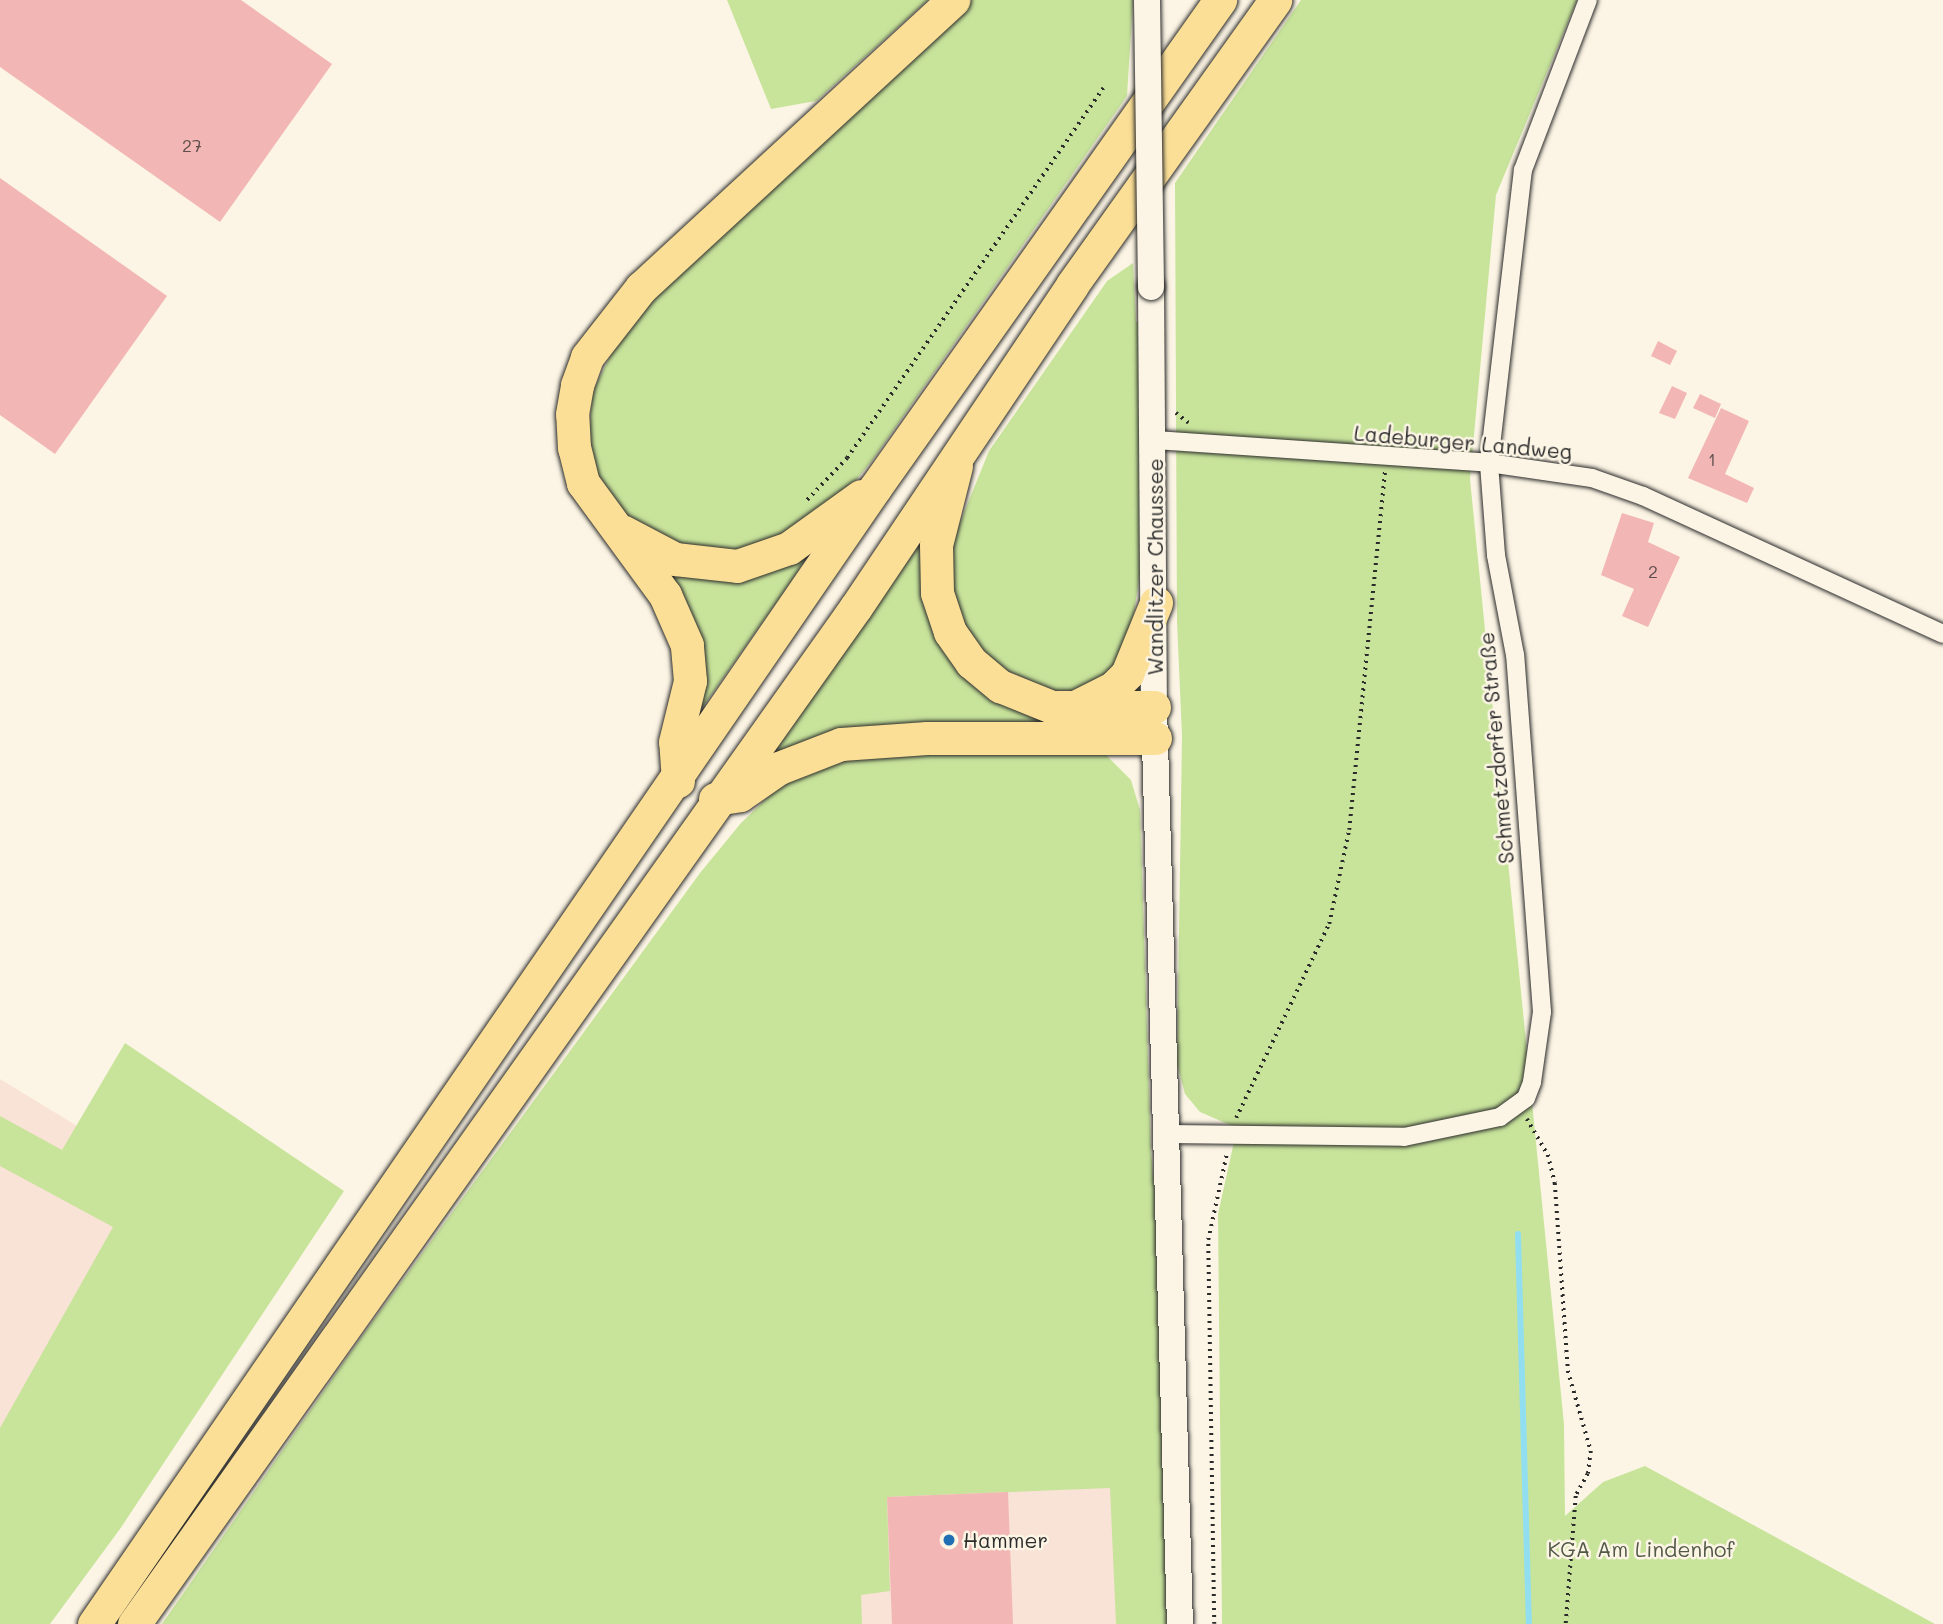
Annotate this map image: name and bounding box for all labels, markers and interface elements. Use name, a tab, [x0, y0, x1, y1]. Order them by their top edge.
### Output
house number: 27	[182, 134, 202, 156]
street label: Ladeburger Landweg	[1353, 420, 1573, 464]
house number: 1	[1708, 448, 1716, 470]
street label: Wandlitzer Chaussee	[1142, 458, 1168, 676]
house number: 2	[1648, 560, 1658, 582]
street label: Schmetzdorfer Straße	[1473, 631, 1519, 865]
place label: Hammer	[963, 1527, 1048, 1553]
marker: Hammer	[941, 1532, 957, 1548]
park label: KGA Am Lindenhof	[1547, 1536, 1735, 1562]

